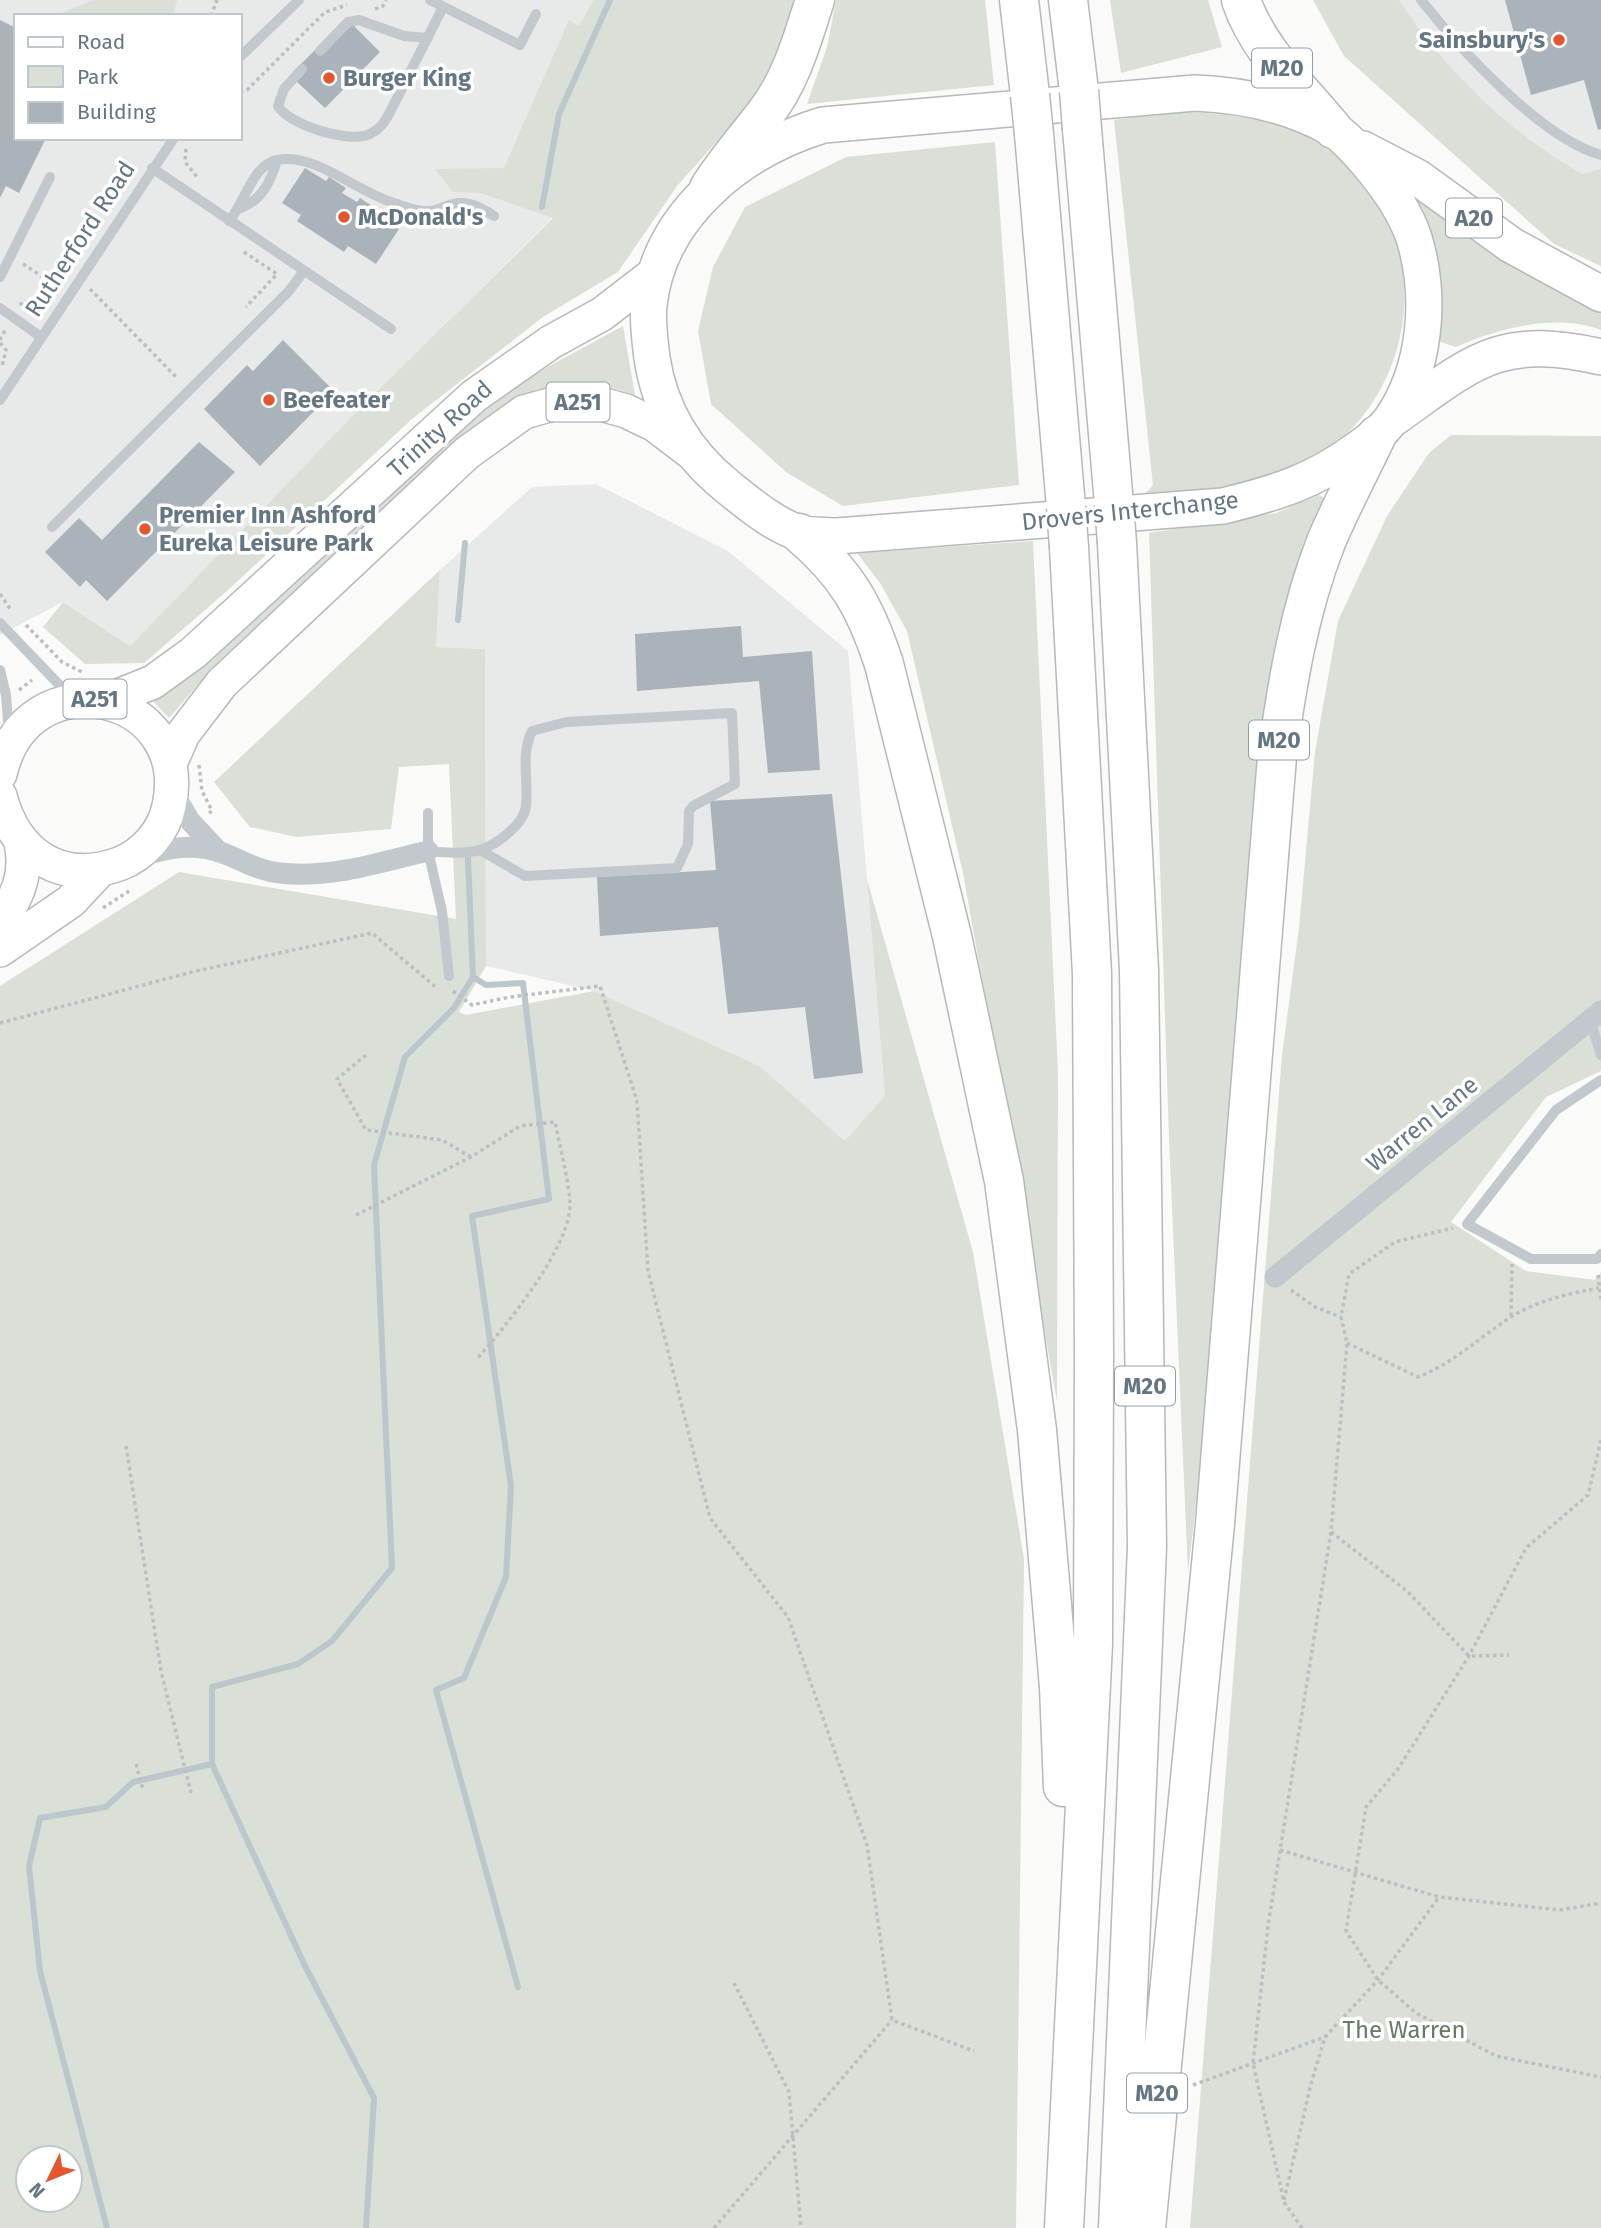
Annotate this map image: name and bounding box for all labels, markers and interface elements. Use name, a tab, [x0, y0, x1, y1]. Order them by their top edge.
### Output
legend	[14, 14, 242, 140]
place label: Sainsbury's	[1419, 26, 1545, 54]
text: Road	[77, 29, 125, 55]
marker: Sainsbury's	[1551, 32, 1567, 48]
road number: M20	[1252, 48, 1312, 88]
text: Park	[77, 64, 119, 90]
place label: Burger King	[343, 64, 472, 92]
marker: Burger King	[321, 70, 337, 86]
text: Building	[77, 99, 156, 125]
street label: Rutherford Road	[19, 156, 141, 322]
road number: A20	[1446, 198, 1502, 238]
place label: McDonald's	[358, 203, 484, 231]
marker: McDonald's	[336, 209, 352, 225]
street label: Trinity Road	[382, 375, 498, 483]
road number: A251	[546, 382, 610, 422]
place label: Beefeater	[283, 386, 391, 414]
marker: Beefeater	[261, 392, 277, 408]
street label: Drovers Interchange	[1020, 486, 1240, 536]
place label: Premier Inn Ashford Eureka Leisure Park	[159, 501, 376, 557]
marker: Premier Inn Ashford Eureka Leisure Park	[137, 521, 153, 537]
road number: A251	[64, 680, 126, 719]
road number: M20	[1249, 720, 1309, 760]
street label: Warren Lane	[1361, 1071, 1483, 1177]
road number: M20	[1115, 1366, 1175, 1406]
park label: The Warren	[1342, 2016, 1466, 2044]
road number: M20	[1127, 2074, 1187, 2112]
north arrow	[14, 2144, 84, 2214]
text: N	[24, 2178, 50, 2203]

